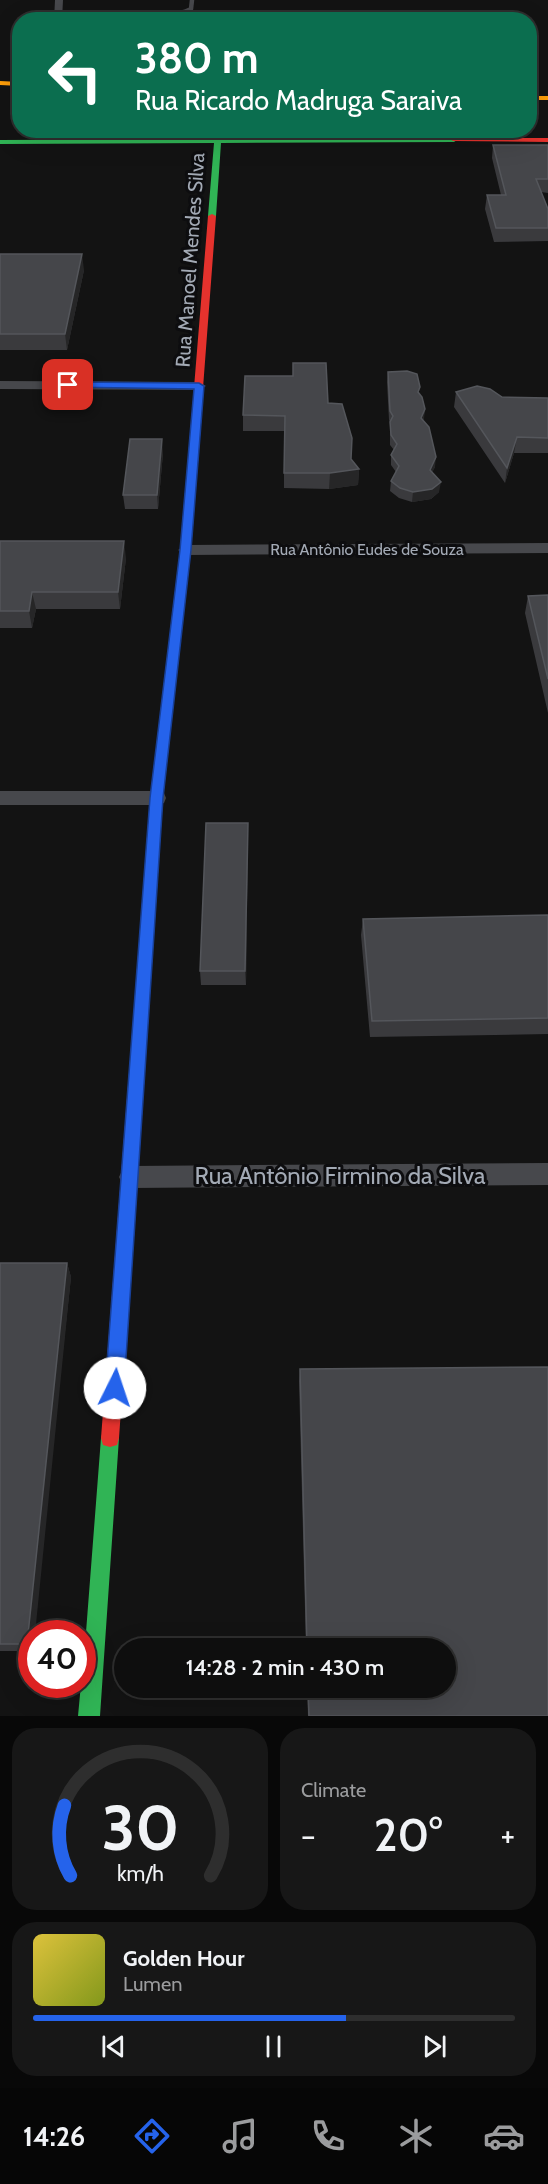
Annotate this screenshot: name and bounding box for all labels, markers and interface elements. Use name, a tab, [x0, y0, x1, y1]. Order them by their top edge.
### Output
text: 380 m	[135, 32, 259, 84]
icon: left	[36, 36, 114, 114]
text: Rua Ricardo Madruga Saraiva	[135, 84, 462, 117]
street label: Rua Manoel Mendes Silva	[171, 152, 209, 368]
pin	[42, 359, 93, 410]
icon: arrive	[51, 368, 84, 401]
street label: Rua Antônio Eudes de Souza	[270, 540, 464, 559]
street label: Rua Antônio Firmino da Silva	[194, 1161, 486, 1190]
position arrow	[83, 1356, 147, 1420]
speed limit sign: 40	[18, 1620, 96, 1698]
text: 14:28 · 2 min · 430 m	[186, 1654, 384, 1681]
text: Climate	[301, 1778, 366, 1802]
text: 30	[101, 1790, 179, 1866]
text: 20°	[374, 1808, 442, 1862]
text: −	[301, 1815, 316, 1855]
text: +	[500, 1815, 515, 1855]
text: km/h	[117, 1860, 163, 1886]
text: Golden Hour	[123, 1945, 244, 1972]
text: Lumen	[123, 1972, 182, 1996]
icon: previous	[97, 2030, 130, 2063]
icon: pause	[257, 2030, 290, 2063]
icon: next	[418, 2030, 451, 2063]
icon: directions	[131, 2115, 173, 2157]
icon: music	[219, 2115, 261, 2157]
icon: phone	[307, 2115, 349, 2157]
icon: climate	[395, 2115, 437, 2157]
icon: car	[483, 2115, 525, 2157]
text: 14:26	[23, 2120, 85, 2153]

